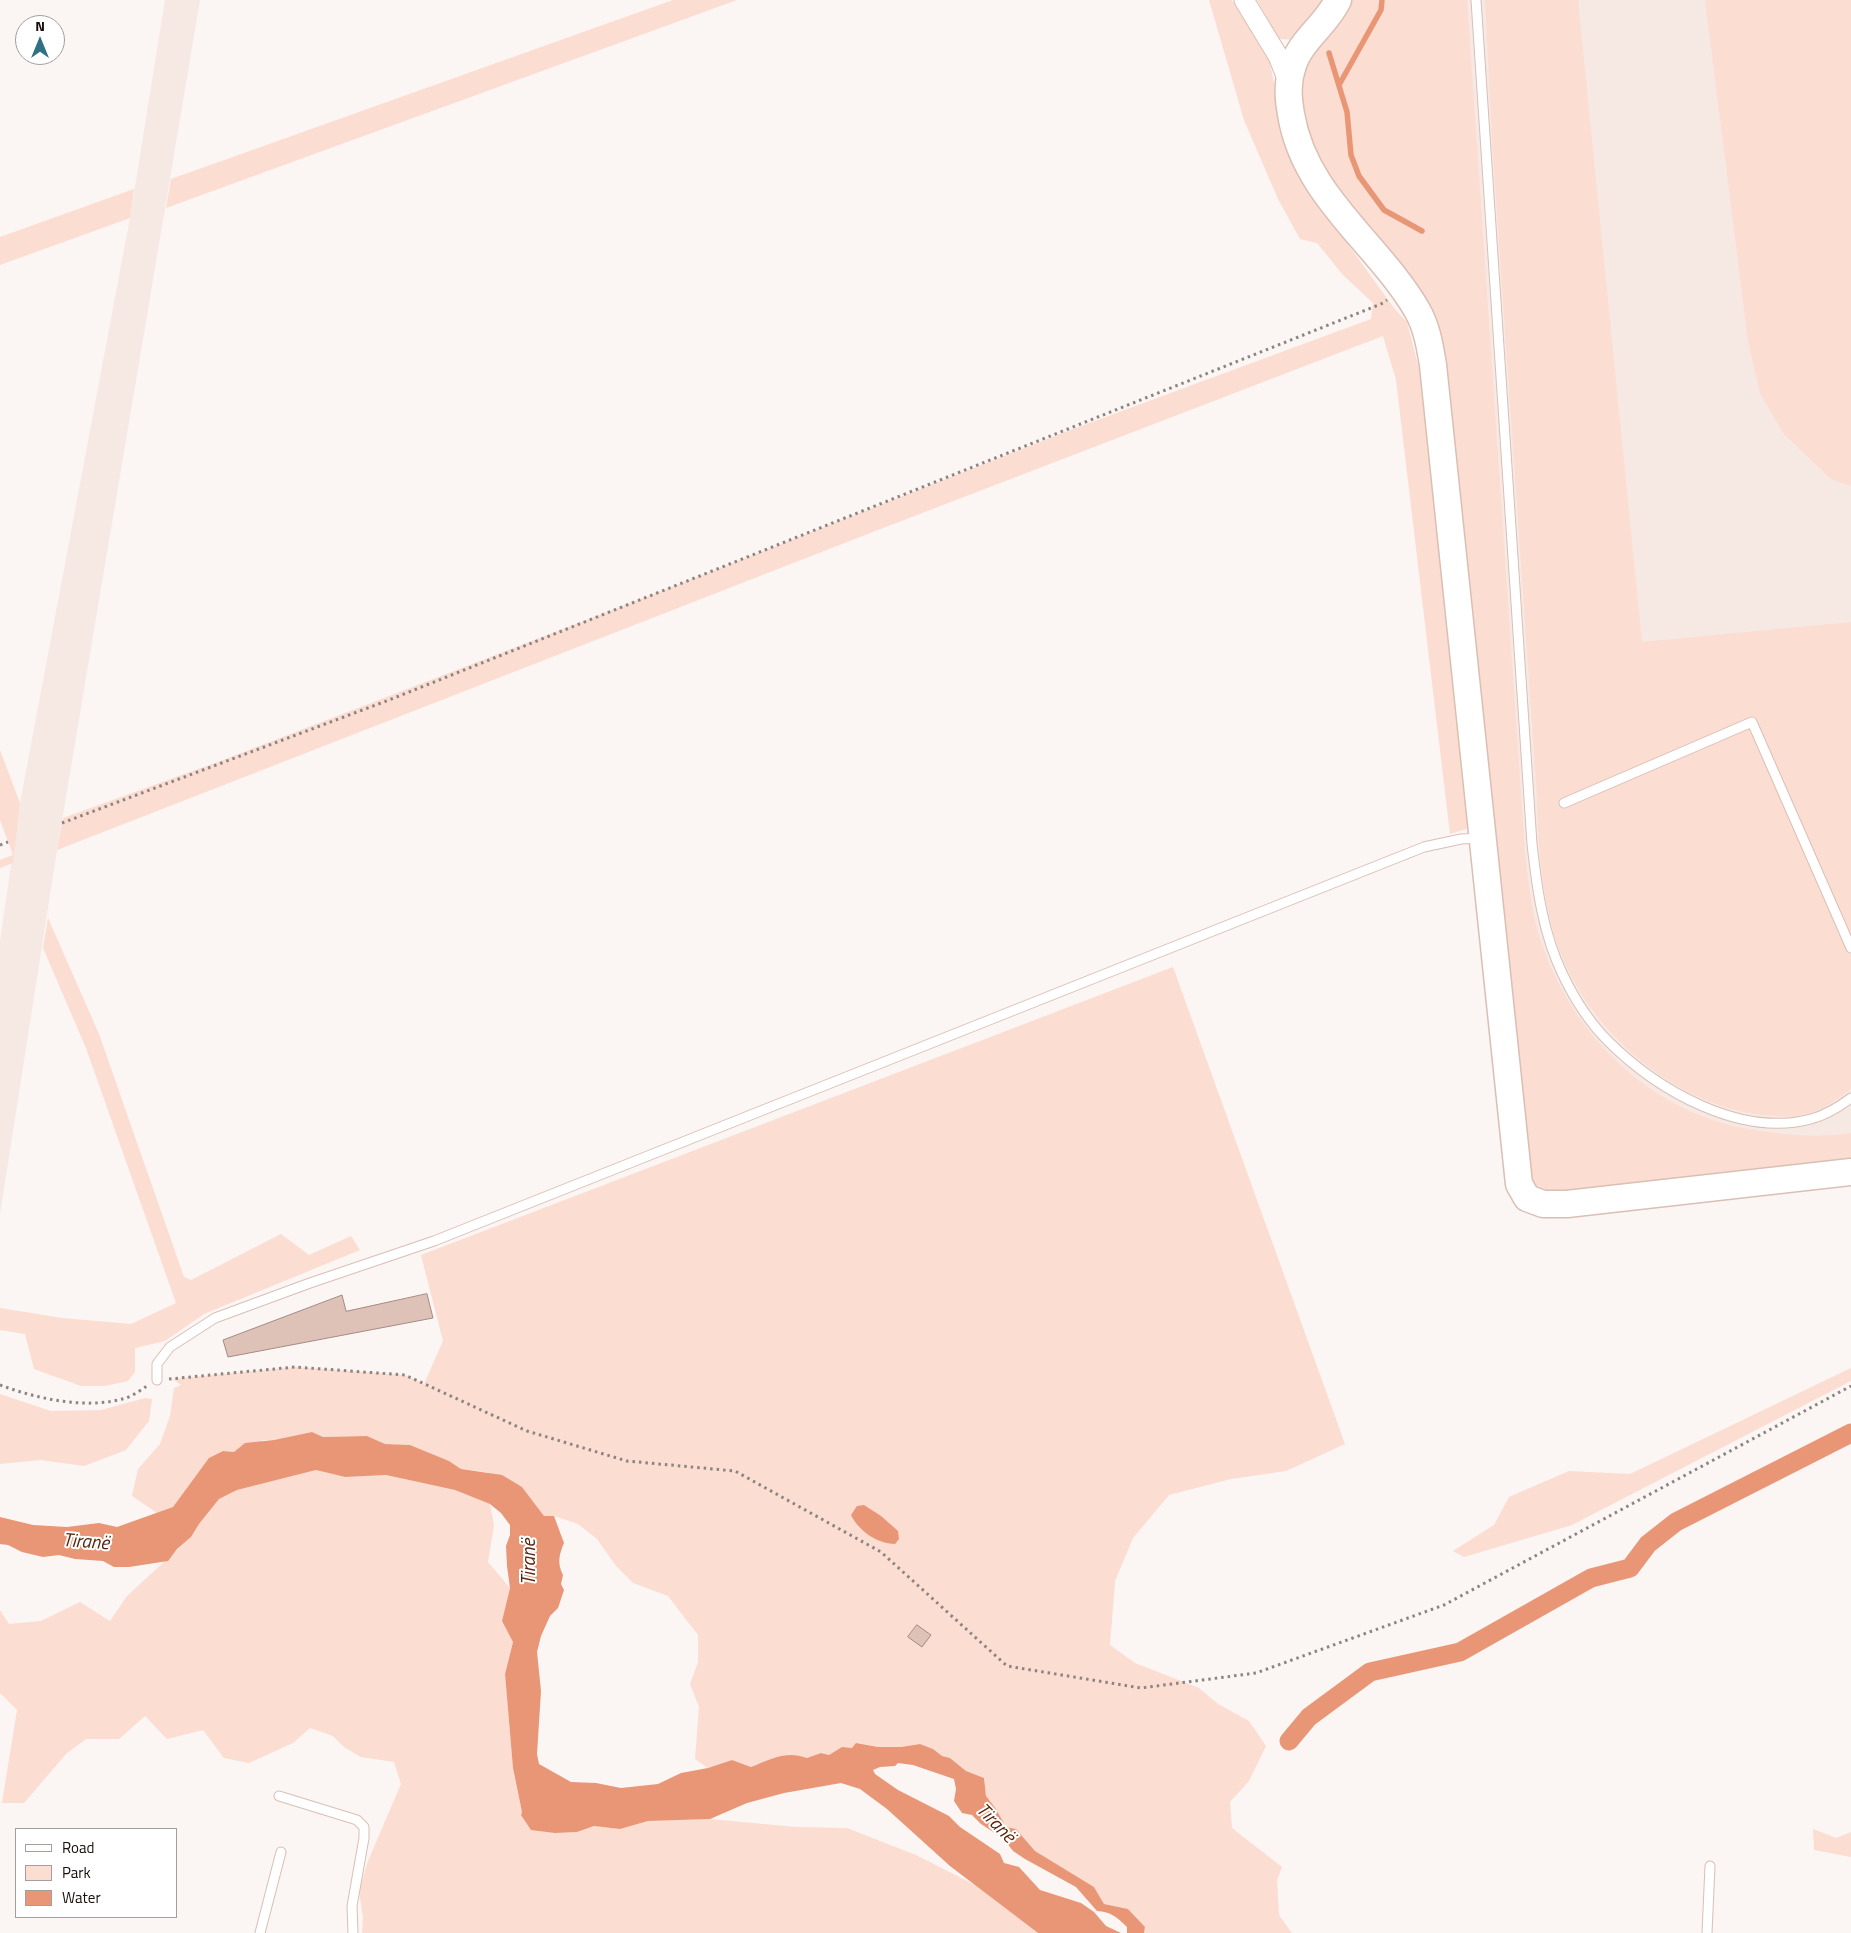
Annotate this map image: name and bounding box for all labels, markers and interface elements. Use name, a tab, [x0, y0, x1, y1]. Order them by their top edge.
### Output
north arrow	[15, 15, 65, 65]
text: N	[35, 15, 45, 36]
water label: Tiranë	[62, 1530, 110, 1556]
water label: Tiranë	[519, 1539, 541, 1585]
water label: Tiranë	[971, 1799, 1019, 1849]
legend	[15, 1828, 178, 1918]
text: Road	[62, 1836, 94, 1859]
text: Park	[62, 1861, 91, 1884]
text: Water	[62, 1886, 101, 1909]

